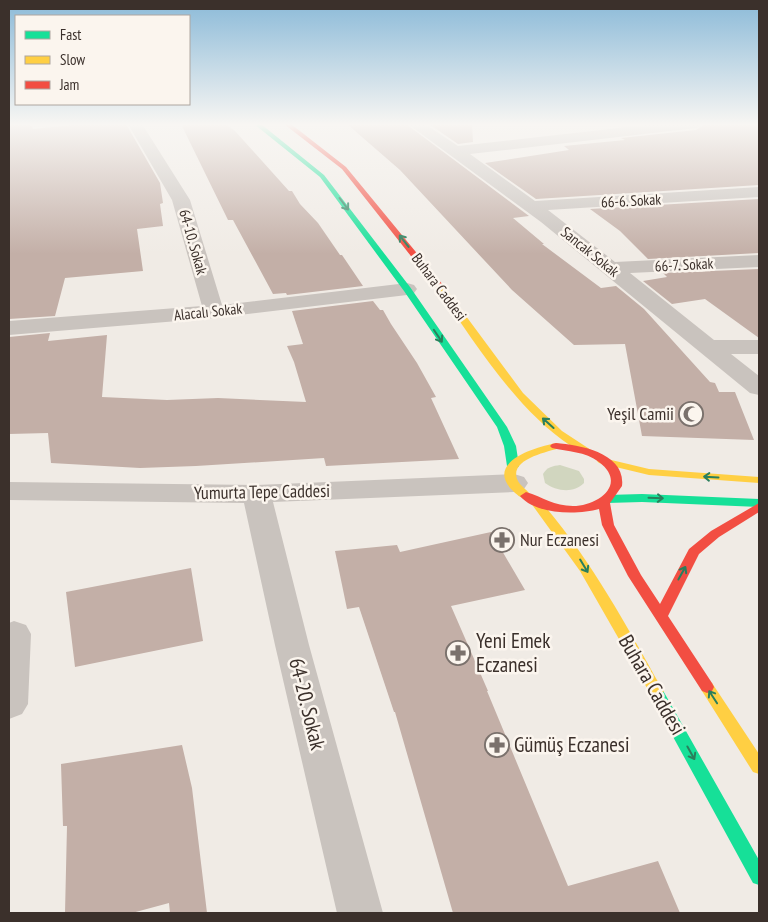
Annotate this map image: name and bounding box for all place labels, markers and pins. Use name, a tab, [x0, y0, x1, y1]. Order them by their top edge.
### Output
mosque icon: Yeşil Camii	[678, 401, 704, 427]
place label: Yeşil Camii	[607, 402, 674, 425]
pharmacy icon: Nur Eczanesi	[489, 527, 515, 553]
place label: Nur Eczanesi	[520, 528, 599, 551]
place label: Yeni Emek Eczanesi	[476, 627, 550, 678]
pharmacy icon: Yeni Emek Eczanesi	[445, 640, 471, 666]
place label: Gümüş Eczanesi	[514, 731, 630, 758]
pharmacy icon: Gümüş Eczanesi	[484, 732, 510, 758]

